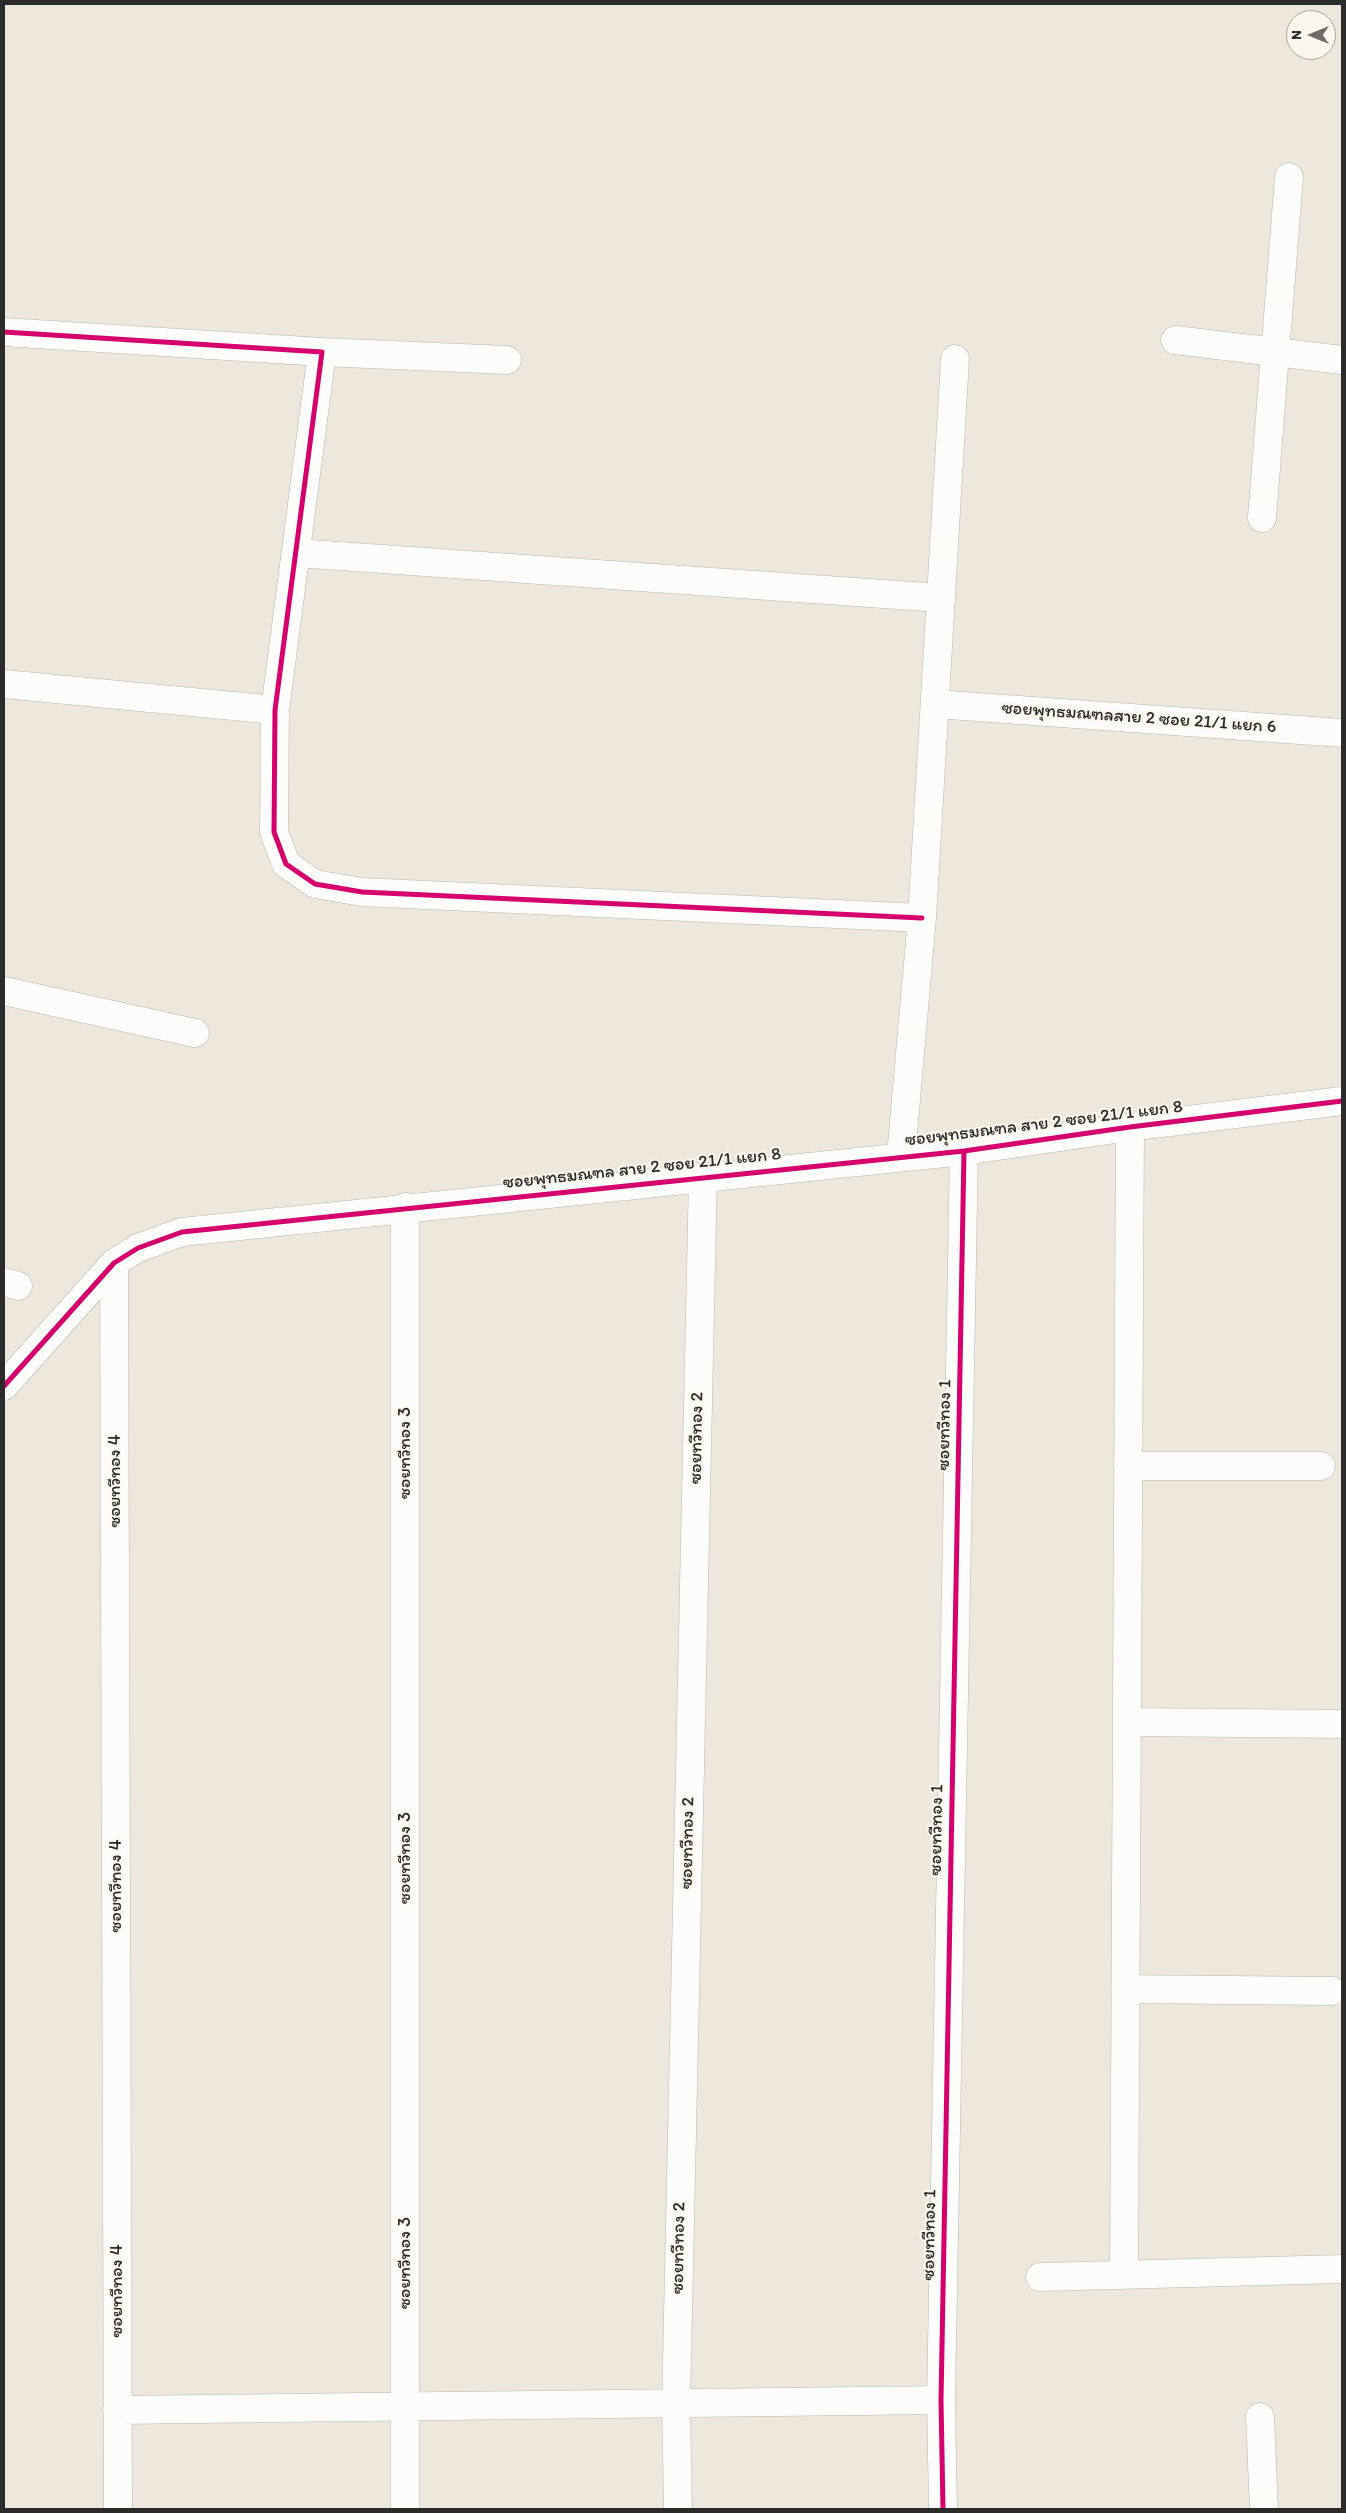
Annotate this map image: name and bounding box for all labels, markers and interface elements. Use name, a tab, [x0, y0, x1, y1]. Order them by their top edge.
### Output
north arrow	[1286, 10, 1336, 60]
text: N	[1288, 30, 1305, 40]
street label: ซอยพุทธมณฑลสาย 2 ซอย 21/1 แยก 6	[1001, 698, 1277, 738]
street label: ซอยพุทธมณฑล สาย 2 ซอย 21/1 แยก 8	[904, 1096, 1184, 1152]
street label: ซอยพุทธมณฑล สาย 2 ซอย 21/1 แยก 8	[502, 1144, 782, 1194]
street label: ซอยทวีทอง 1	[933, 1379, 957, 1471]
street label: ซอยทวีทอง 2	[685, 1392, 709, 1484]
street label: ซอยทวีทอง 3	[394, 1407, 416, 1499]
street label: ซอยทวีทอง 4	[104, 1434, 126, 1528]
street label: ซอยทวีทอง 1	[925, 1784, 949, 1876]
street label: ซอยทวีทอง 2	[676, 1797, 700, 1889]
street label: ซอยทวีทอง 3	[394, 1812, 416, 1904]
street label: ซอยทวีทอง 4	[105, 1839, 127, 1933]
street label: ซอยทวีทอง 1	[918, 2189, 942, 2281]
street label: ซอยทวีทอง 2	[667, 2202, 691, 2294]
street label: ซอยทวีทอง 3	[394, 2217, 416, 2309]
street label: ซอยทวีทอง 4	[106, 2244, 128, 2338]

